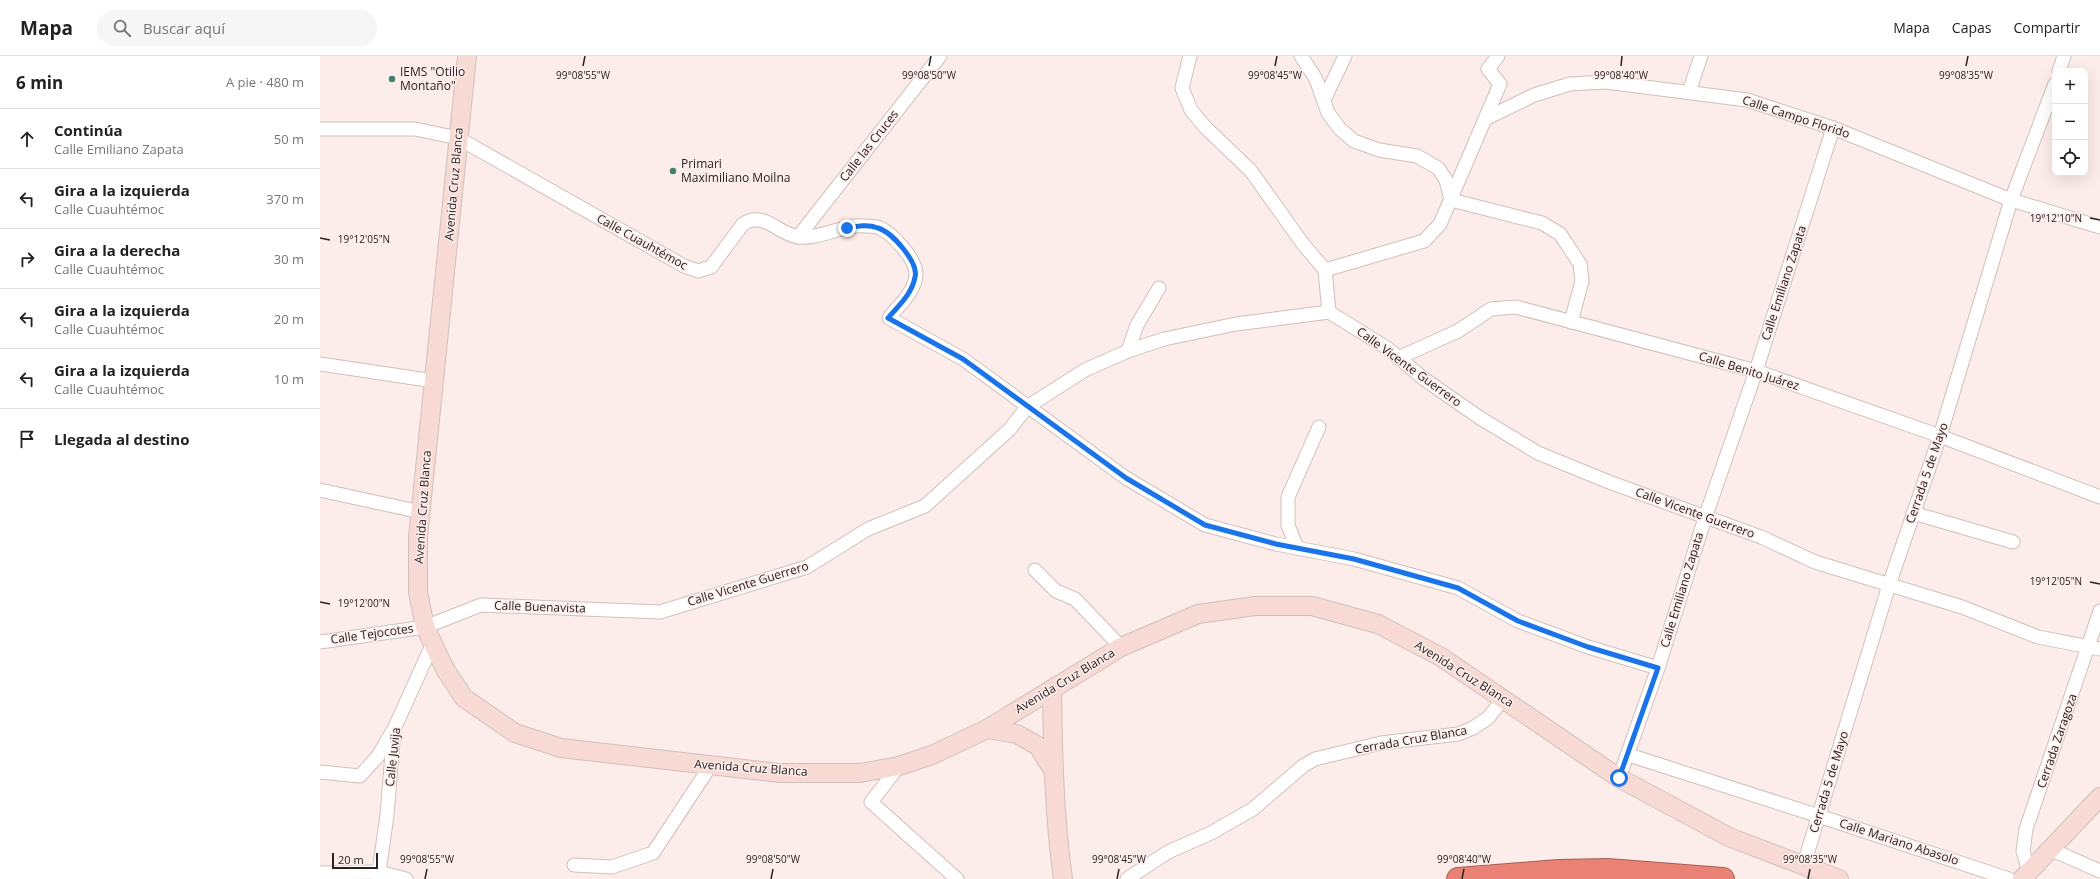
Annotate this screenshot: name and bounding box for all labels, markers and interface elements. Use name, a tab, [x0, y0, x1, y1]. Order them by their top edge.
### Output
search box	[97, 10, 377, 46]
text: Mapa	[20, 15, 73, 41]
icon: search	[111, 17, 133, 39]
text: Buscar aquí	[143, 18, 225, 38]
text: Mapa	[1893, 18, 1930, 37]
text: Capas	[1952, 18, 1991, 37]
text: Compartir	[2013, 18, 2080, 37]
place label: IEMS "Otilio Montaño"	[400, 63, 465, 94]
text: 99°08'55"W	[556, 68, 611, 82]
text: 99°08'50"W	[902, 68, 957, 82]
text: 99°08'45"W	[1248, 68, 1303, 82]
text: 99°08'40"W	[1594, 68, 1649, 82]
text: 99°08'35"W	[1939, 68, 1994, 82]
map controls	[2052, 68, 2088, 176]
button: +	[2052, 68, 2088, 104]
text: 6 min	[16, 71, 63, 94]
text: A pie · 480 m	[226, 73, 304, 91]
marker: IEMS "Otilio Montaño"	[387, 74, 397, 84]
street label: Calle Campo Florido	[1740, 91, 1852, 142]
button: −	[2052, 104, 2088, 140]
street label: Calle las Cruces	[835, 106, 902, 185]
text: Continúa	[54, 120, 123, 140]
street label: Avenida Cruz Blanca	[440, 127, 467, 241]
icon: ahead	[16, 128, 38, 150]
text: 50 m	[274, 130, 304, 148]
text: Calle Emiliano Zapata	[54, 140, 184, 158]
button: locate	[2052, 140, 2088, 176]
place label: Primari Maximiliano Moilna	[681, 155, 790, 186]
marker: Primari Maximiliano Moilna	[668, 166, 678, 176]
text: Gira a la izquierda	[54, 180, 190, 200]
icon: left	[16, 188, 38, 210]
text: 370 m	[266, 190, 304, 208]
text: Calle Cuauhtémoc	[54, 200, 164, 218]
street label: Calle Cuauhtémoc	[594, 210, 691, 274]
text: 19°12'10"N	[2030, 211, 2082, 225]
route end	[838, 219, 856, 237]
street label: Calle Emiliano Zapata	[1757, 223, 1810, 342]
text: 19°12'05"N	[338, 232, 390, 246]
text: Gira a la derecha	[54, 240, 180, 260]
icon: right	[16, 248, 38, 270]
text: 30 m	[274, 250, 304, 268]
text: Calle Cuauhtémoc	[54, 260, 164, 278]
text: Gira a la izquierda	[54, 300, 190, 320]
icon: left	[16, 308, 38, 330]
text: 20 m	[274, 310, 304, 328]
text: Calle Cuauhtémoc	[54, 320, 164, 338]
street label: Calle Vicente Guerrero	[1353, 323, 1465, 410]
street label: Calle Benito Juárez	[1697, 347, 1802, 394]
text: Gira a la izquierda	[54, 360, 190, 380]
icon: left	[16, 368, 38, 390]
text: 10 m	[274, 370, 304, 388]
text: Calle Cuauhtémoc	[54, 380, 164, 398]
street label: Cerrada 5 de Mayo	[1901, 420, 1952, 526]
icon: arrive	[16, 428, 38, 450]
text: Llegada al destino	[54, 429, 189, 449]
street label: Avenida Cruz Blanca	[410, 450, 435, 564]
street label: Calle Vicente Guerrero	[1633, 483, 1757, 542]
street label: Calle Emiliano Zapata	[1656, 530, 1707, 650]
street label: Calle Vicente Guerrero	[685, 557, 810, 610]
text: 19°12'05"N	[2030, 574, 2082, 588]
text: 19°12'00"N	[338, 596, 390, 610]
street label: Calle Buenavista	[494, 596, 586, 617]
street label: Calle Tejocotes	[329, 619, 415, 648]
street label: Avenida Cruz Blanca	[1412, 636, 1517, 711]
street label: Avenida Cruz Blanca	[1012, 644, 1118, 717]
street label: Cerrada Zaragoza	[2032, 691, 2081, 790]
street label: Cerrada Cruz Blanca	[1353, 721, 1468, 758]
street label: Calle Juvija	[381, 726, 404, 787]
street label: Cerrada 5 de Mayo	[1805, 729, 1852, 835]
street label: Avenida Cruz Blanca	[694, 755, 808, 780]
route start	[1610, 769, 1628, 787]
street label: Calle Mariano Abasolo	[1837, 814, 1961, 869]
scale bar	[332, 851, 378, 870]
text: 20 m	[338, 852, 364, 867]
text: 99°08'55"W	[400, 852, 455, 866]
text: 99°08'50"W	[746, 852, 801, 866]
text: 99°08'45"W	[1092, 852, 1147, 866]
text: 99°08'40"W	[1437, 852, 1492, 866]
text: 99°08'35"W	[1783, 852, 1838, 866]

